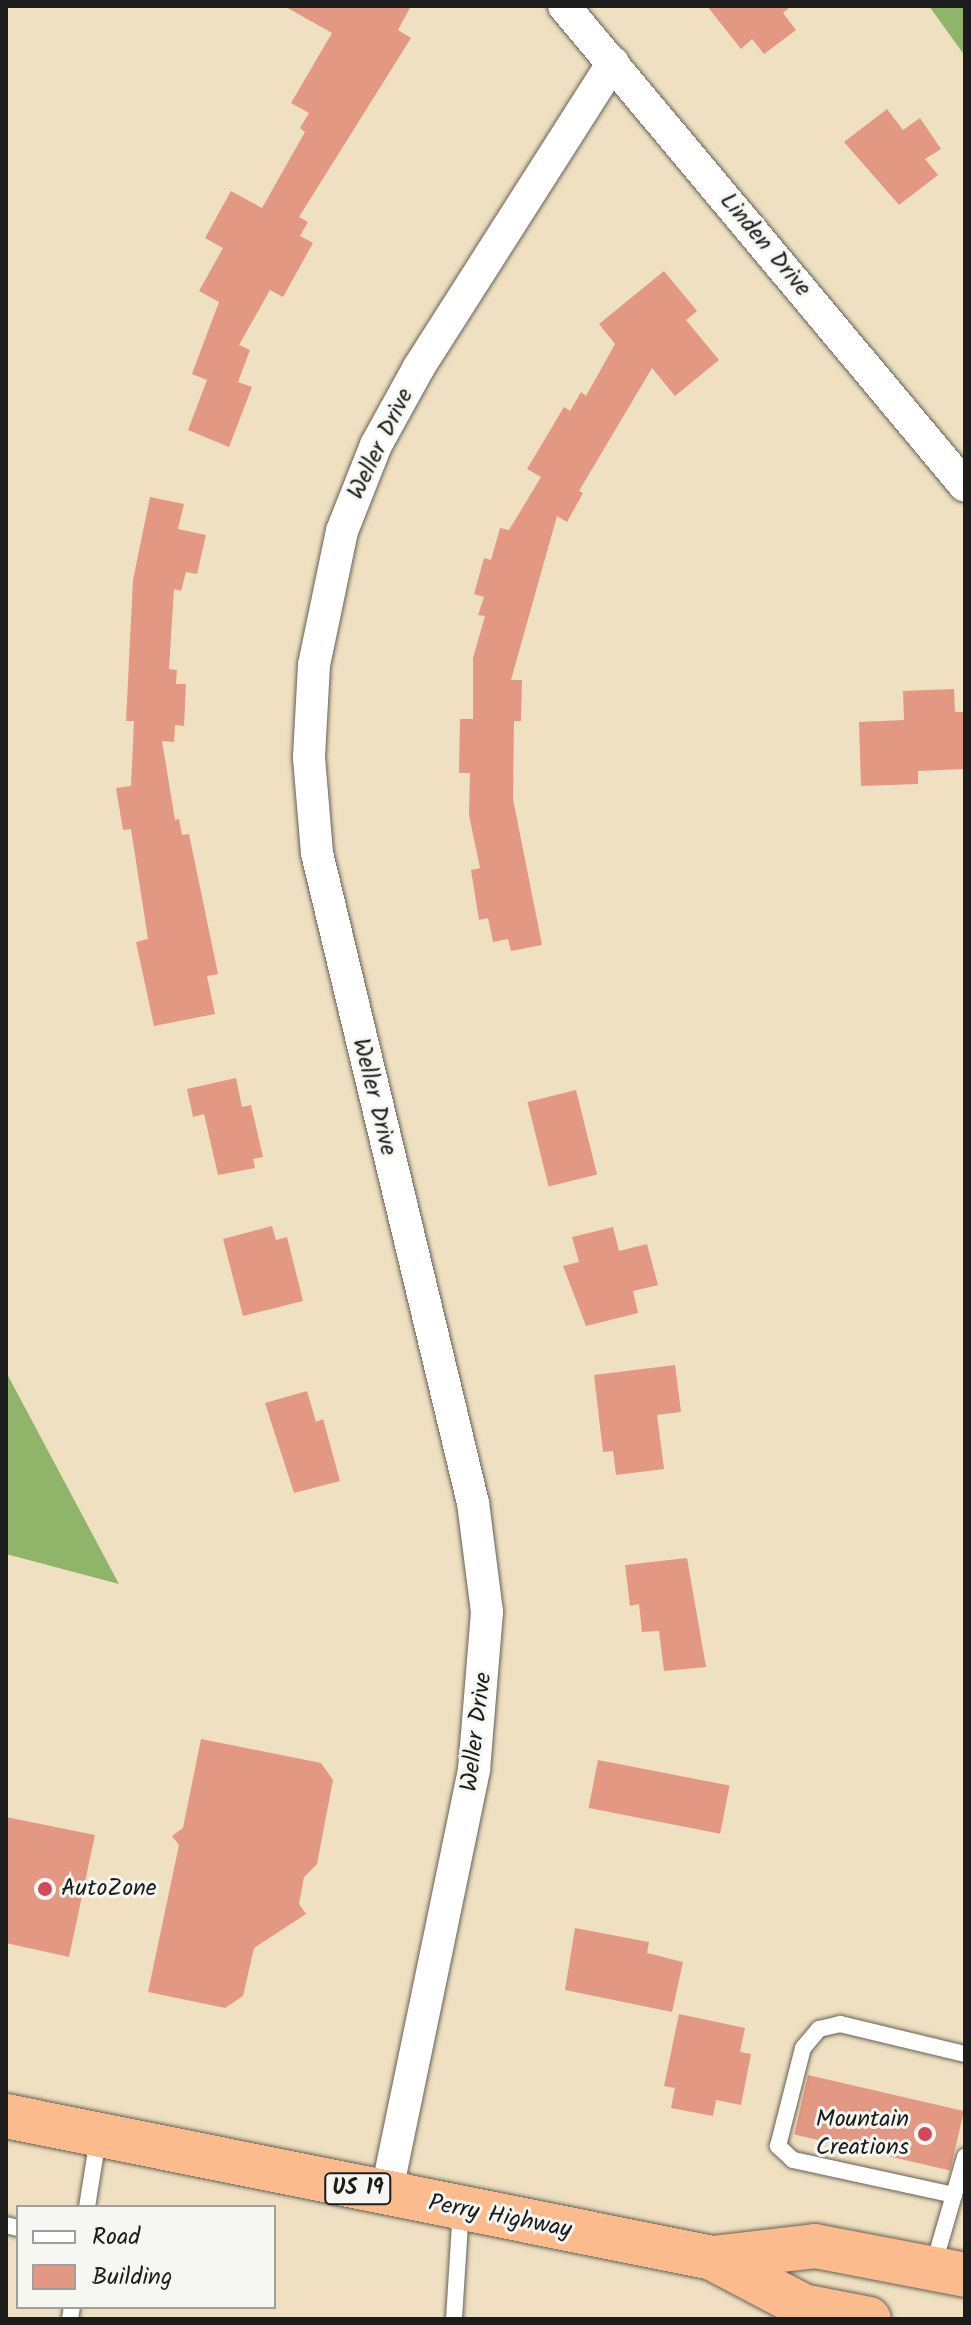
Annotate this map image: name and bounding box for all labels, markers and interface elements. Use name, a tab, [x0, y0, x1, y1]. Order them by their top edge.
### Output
street label: Linden Drive	[713, 187, 817, 303]
street label: Weller Drive	[342, 384, 420, 504]
street label: Weller Drive	[346, 1035, 402, 1159]
street label: Weller Drive	[455, 1671, 499, 1793]
place label: AutoZone	[61, 1875, 157, 1903]
marker: AutoZone	[36, 1880, 54, 1898]
place label: Mountain Creations	[816, 2106, 909, 2162]
marker: Mountain Creations	[916, 2125, 934, 2143]
road number: US 19	[324, 2171, 392, 2207]
street label: Perry Highway	[426, 2189, 574, 2245]
legend	[16, 2205, 276, 2309]
text: Road	[92, 2218, 140, 2257]
text: Building	[92, 2258, 172, 2297]

